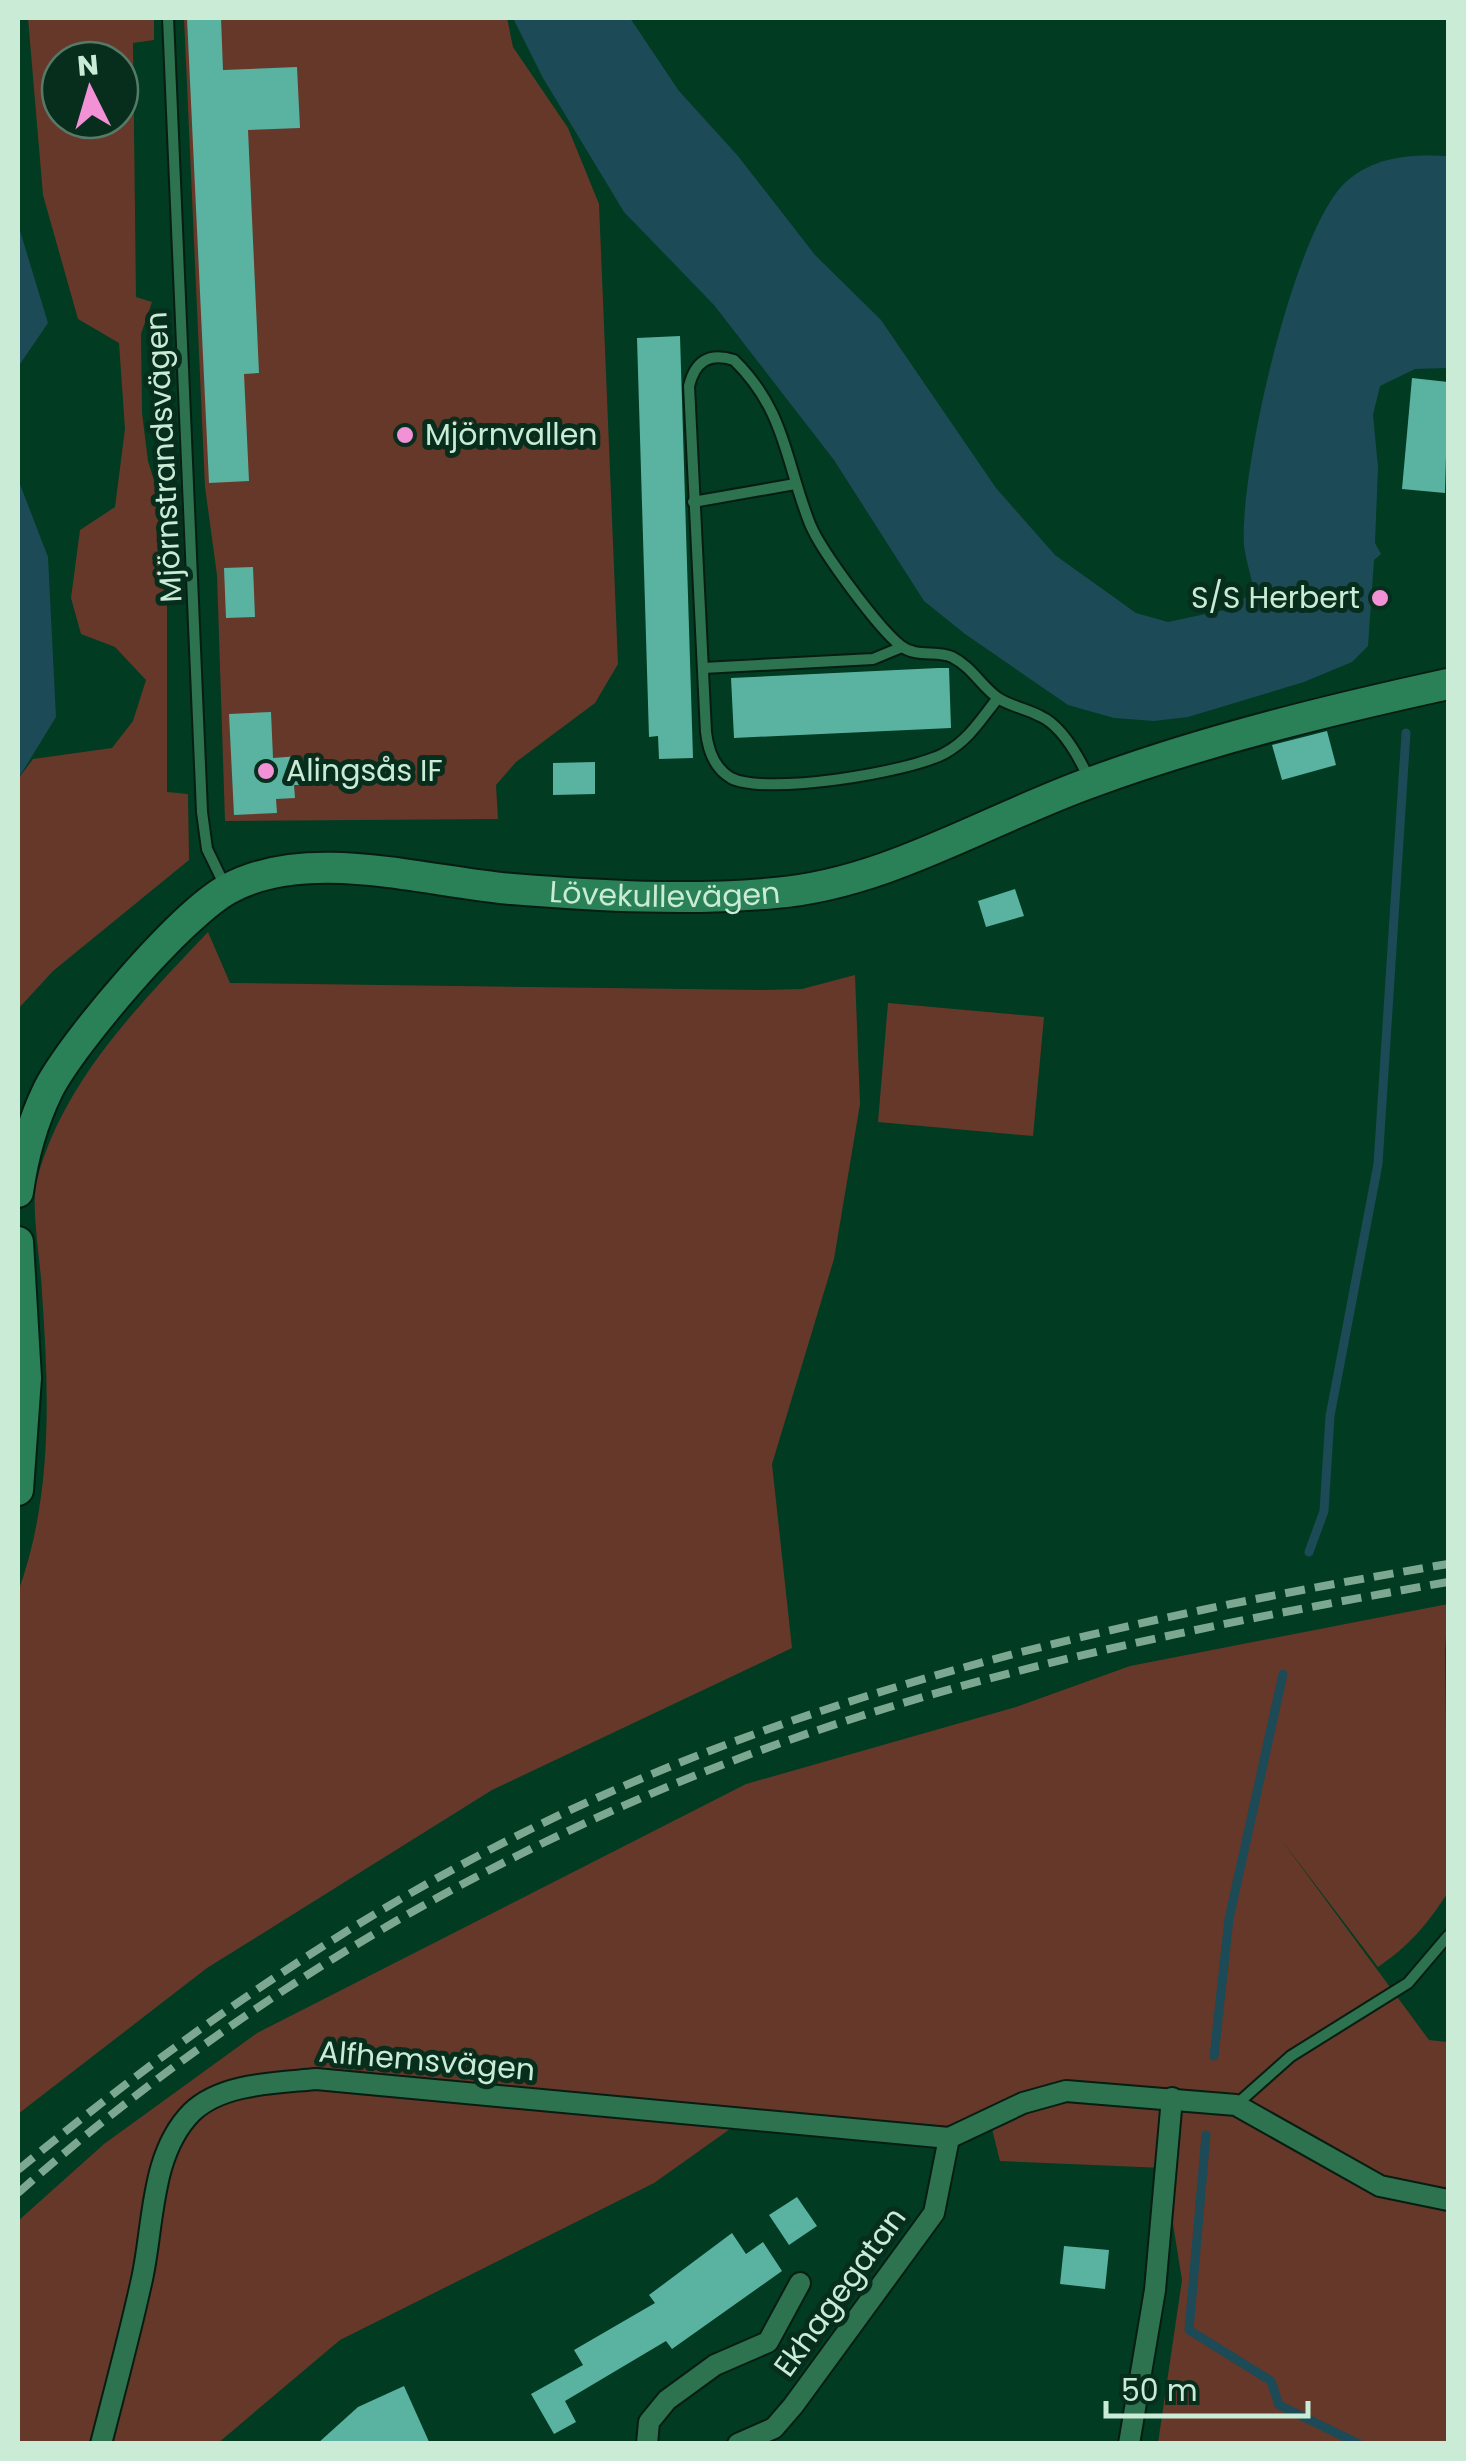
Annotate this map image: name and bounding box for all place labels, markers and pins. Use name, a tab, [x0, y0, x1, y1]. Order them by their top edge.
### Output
place label: Mjörnvallen	[425, 413, 598, 456]
marker: Mjörnvallen	[394, 424, 416, 446]
place label: S/S Herbert	[1191, 576, 1360, 619]
marker: S/S Herbert	[1369, 587, 1391, 609]
place label: Alingsås IF	[286, 749, 443, 792]
marker: Alingsås IF	[255, 760, 277, 782]

